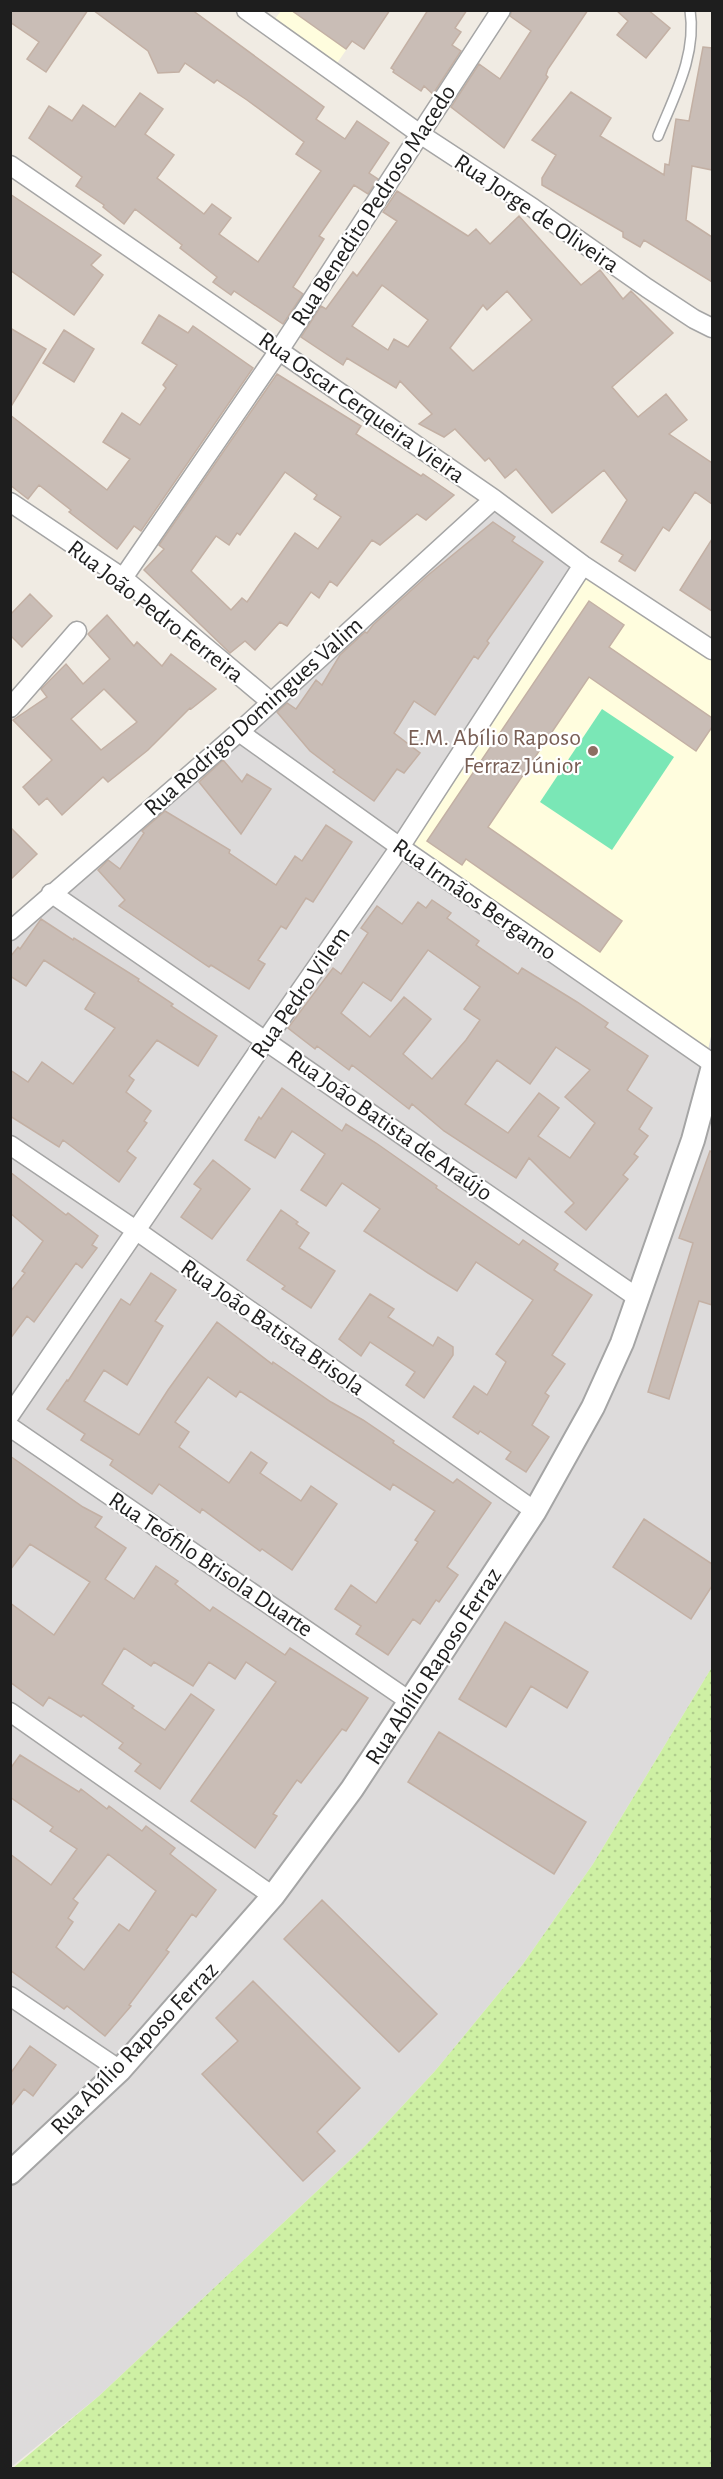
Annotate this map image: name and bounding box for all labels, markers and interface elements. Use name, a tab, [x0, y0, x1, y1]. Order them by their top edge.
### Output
street label: Rua Benedito Pedroso Macedo	[287, 81, 461, 330]
street label: Rua Jorge de Oliveira	[450, 150, 623, 278]
street label: Rua Oscar Cerqueira Vieira	[254, 328, 469, 488]
street label: Rua João Pedro Ferreira	[63, 536, 248, 688]
street label: Rua Rodrigo Domingues Valim	[140, 613, 367, 821]
place label: E.M. Abílio Raposo Ferraz Júnior	[407, 726, 581, 778]
marker: E.M. Abílio Raposo Ferraz Júnior	[586, 744, 600, 758]
street label: Rua Irmãos Bergamo	[388, 834, 561, 965]
street label: Rua Pedro Vilem	[247, 923, 355, 1063]
street label: Rua João Batista de Araújo	[282, 1046, 497, 1206]
street label: Rua João Batista Brisola	[176, 1255, 369, 1400]
street label: Rua Teófilo Brisola Duarte	[104, 1488, 317, 1642]
street label: Rua Abílio Raposo Ferraz	[361, 1564, 506, 1769]
street label: Rua Abílio Raposo Ferraz	[47, 1958, 223, 2139]

